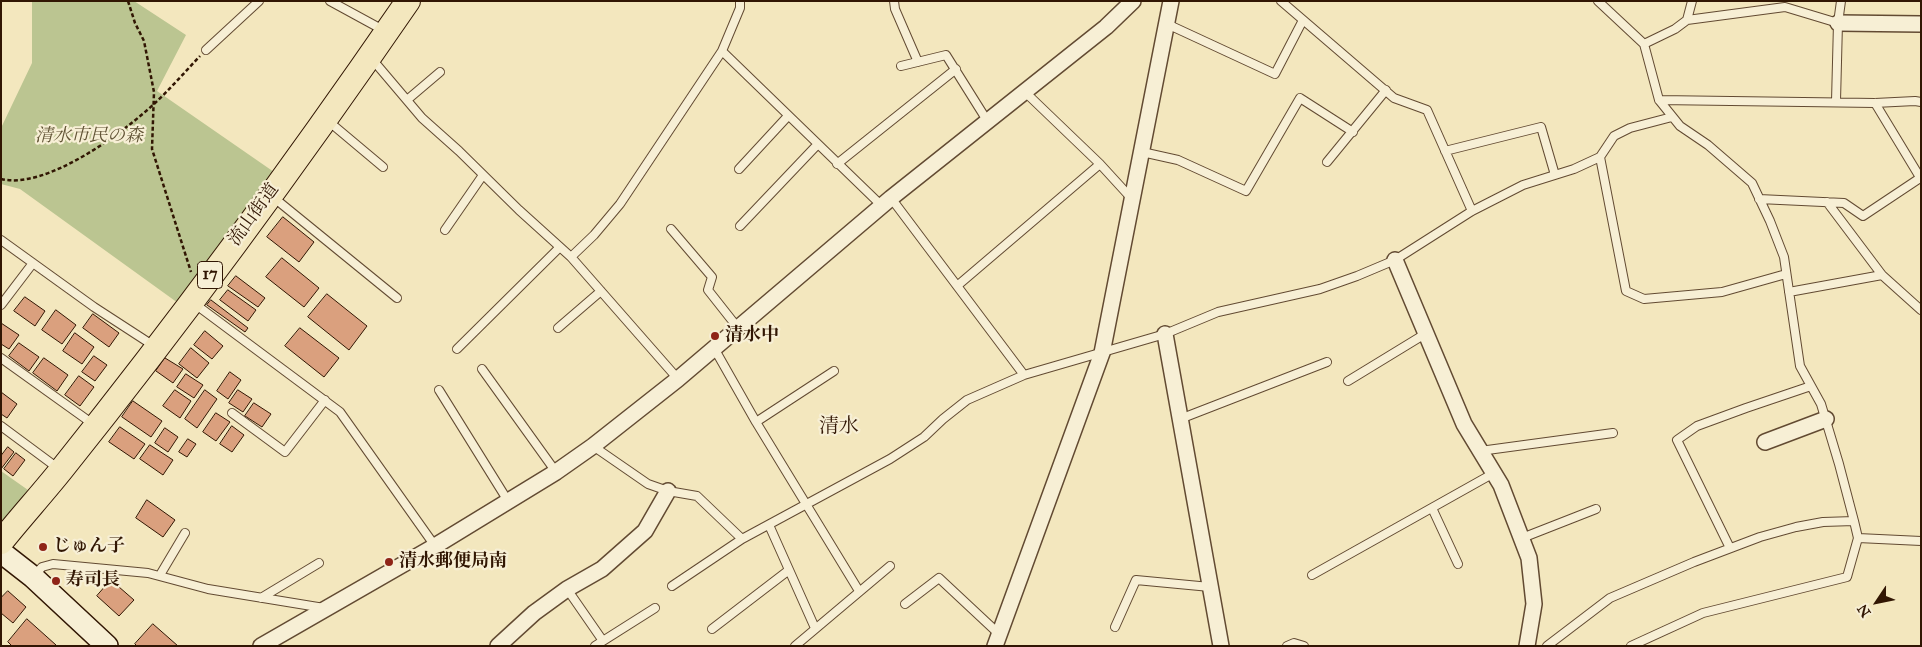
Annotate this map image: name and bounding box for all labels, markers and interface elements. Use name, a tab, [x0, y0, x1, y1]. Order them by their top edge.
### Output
park label: 清水市民の森	[35, 126, 143, 148]
street label: 流山街道	[224, 180, 284, 250]
road number: 17	[198, 262, 222, 288]
place label: 清水中	[725, 325, 779, 347]
marker: 清水中	[709, 330, 721, 342]
district label: 清水	[819, 415, 859, 439]
place label: じゅん子	[53, 536, 125, 558]
marker: じゅん子	[37, 541, 49, 553]
place label: 清水郵便局南	[399, 551, 507, 573]
marker: 清水郵便局南	[383, 556, 395, 568]
place label: 寿司長	[66, 570, 120, 592]
marker: 寿司長	[50, 575, 62, 587]
north arrow	[1852, 577, 1902, 627]
text: N	[1854, 601, 1875, 620]

